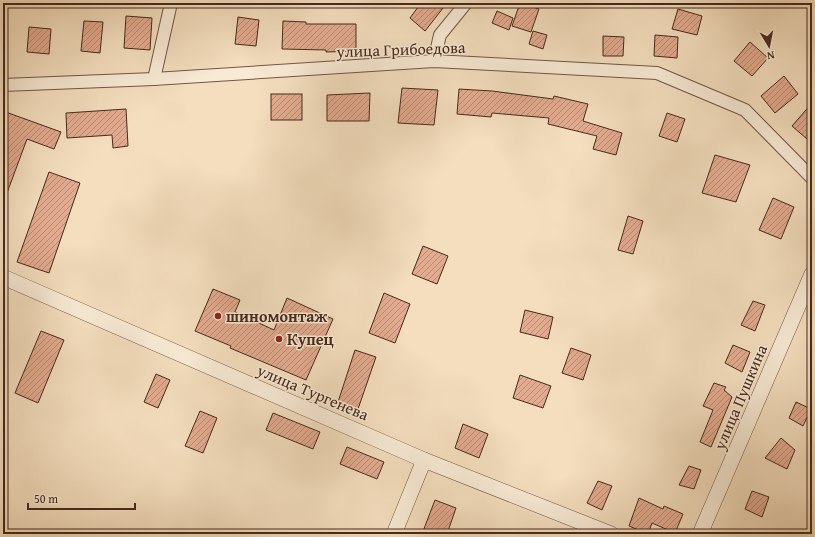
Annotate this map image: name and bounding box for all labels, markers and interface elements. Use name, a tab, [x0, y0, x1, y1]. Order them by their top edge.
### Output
north arrow	[749, 26, 789, 66]
street label: улица Грибоедова	[335, 35, 466, 63]
text: N	[765, 47, 776, 64]
place label: шиномонтаж	[226, 304, 328, 328]
marker: шиномонтаж	[213, 311, 223, 321]
place label: Купец	[287, 327, 334, 351]
marker: Купец	[274, 334, 284, 344]
street label: улица Пушкина	[707, 340, 773, 454]
street label: улица Тургенева	[253, 357, 373, 426]
scale bar	[28, 485, 135, 511]
text: 50 m	[34, 490, 58, 507]

